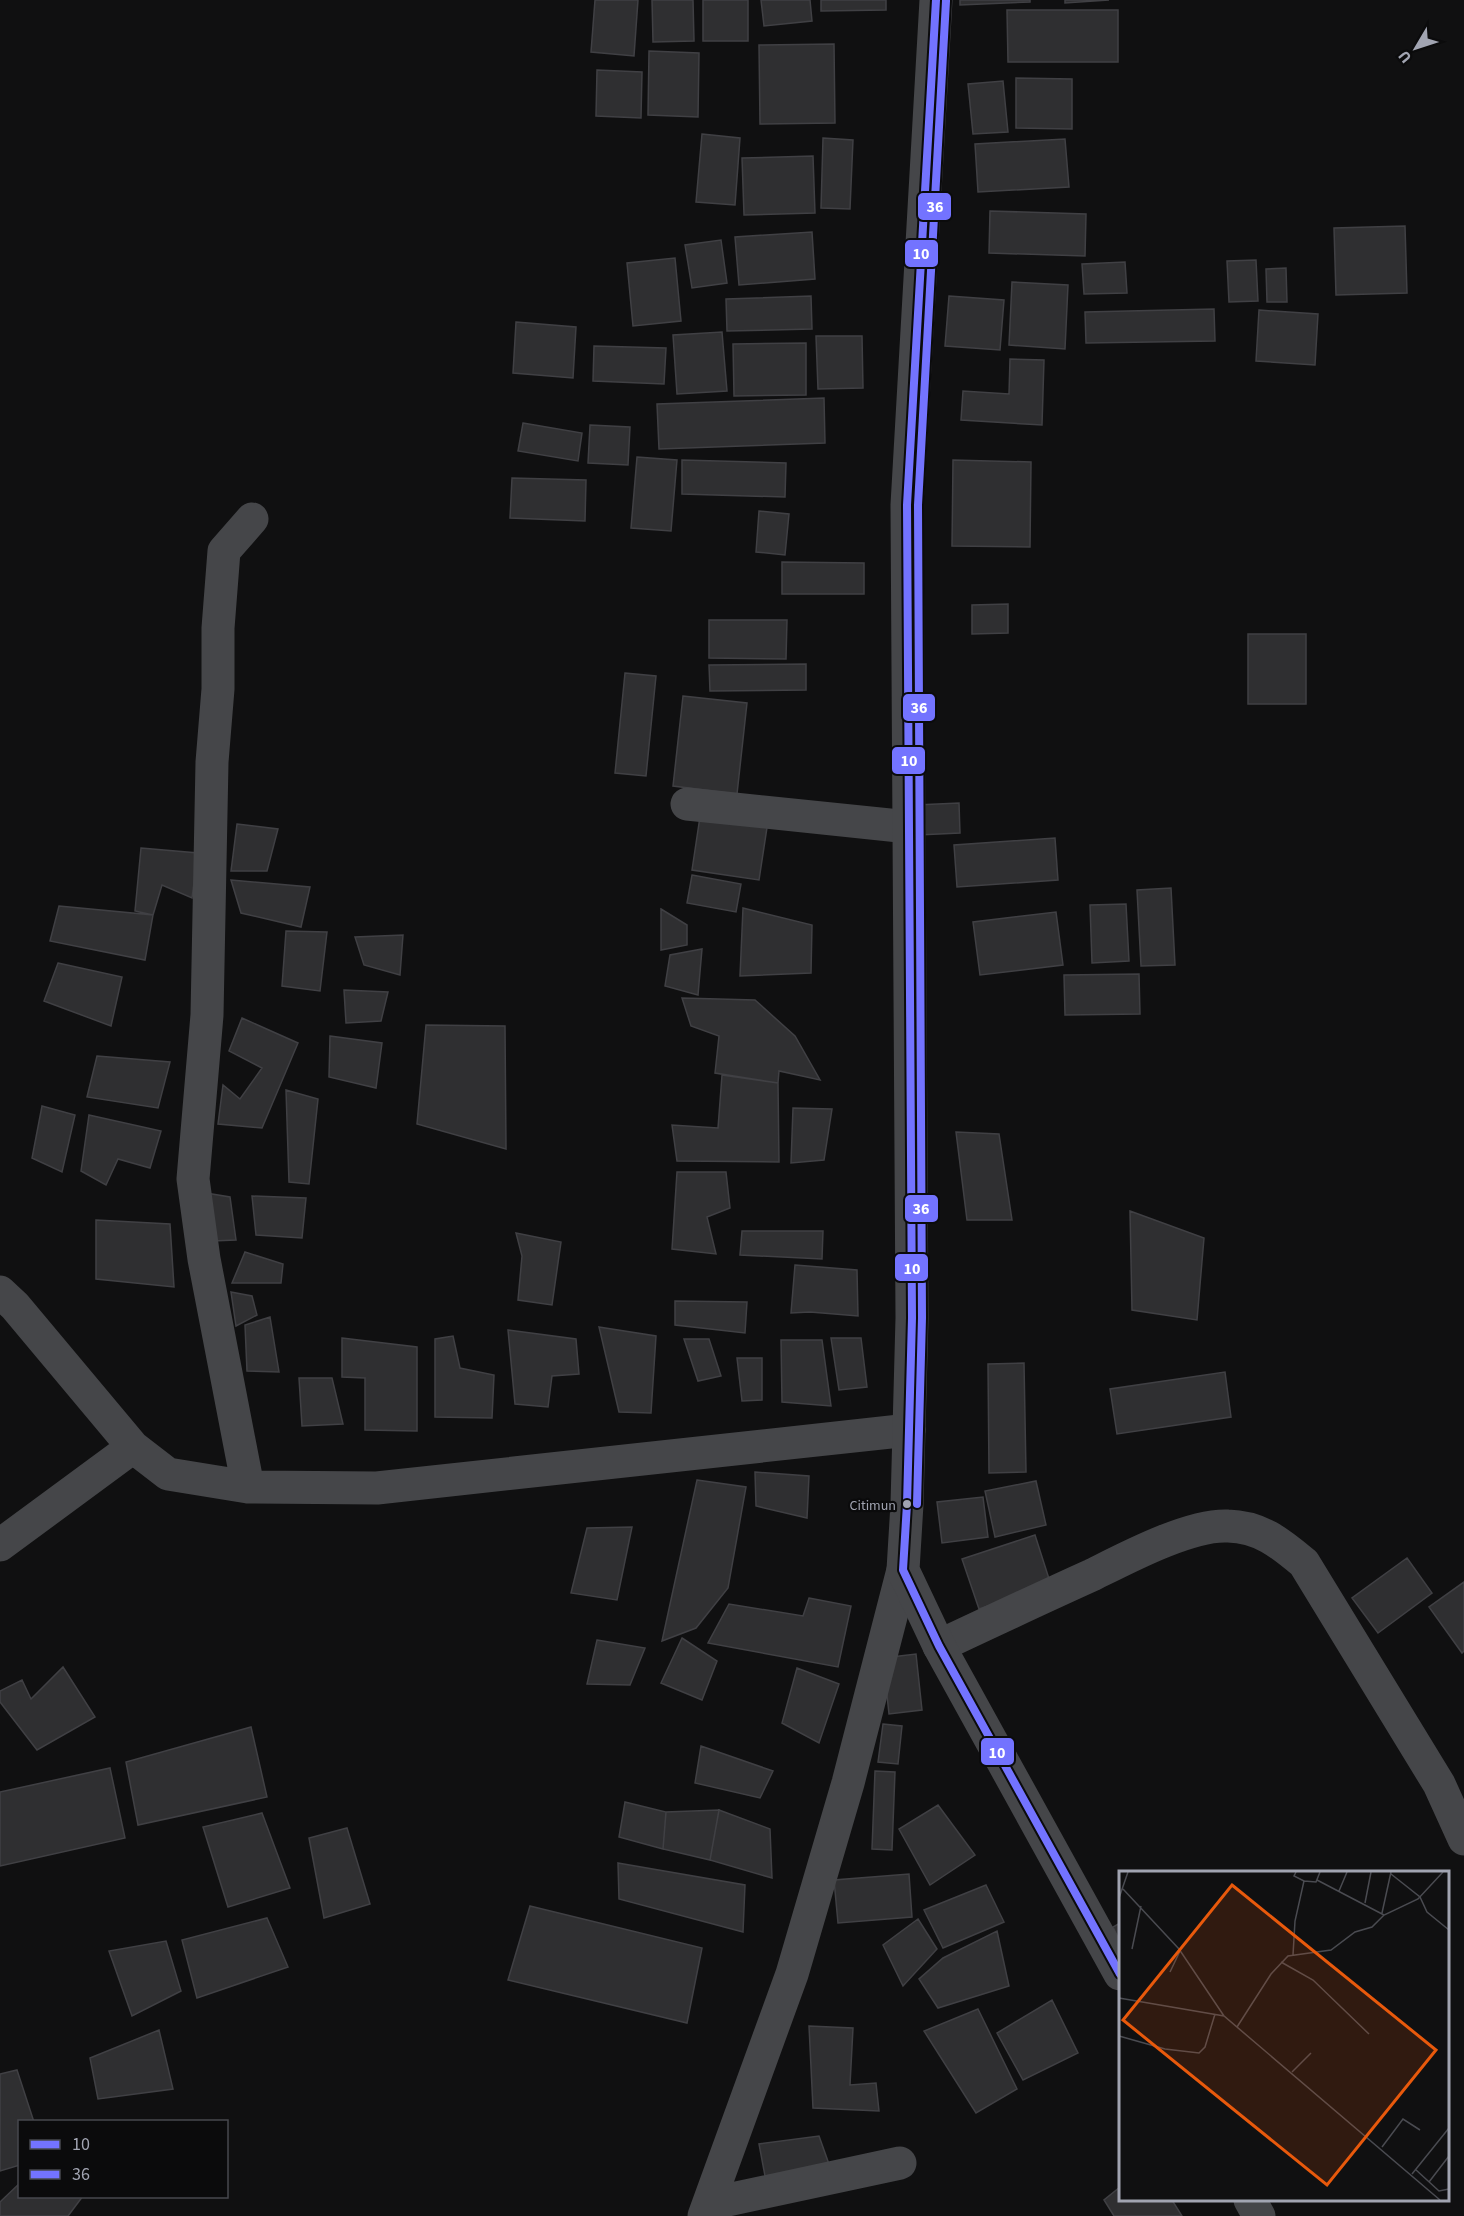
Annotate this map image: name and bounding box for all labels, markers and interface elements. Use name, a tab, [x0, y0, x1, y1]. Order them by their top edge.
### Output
north arrow	[1386, 18, 1446, 78]
text: U	[1393, 46, 1417, 68]
line badge: 36	[917, 192, 952, 221]
text: 36	[927, 196, 943, 218]
line badge: 10	[904, 239, 939, 268]
text: 10	[913, 243, 929, 265]
line badge: 36	[902, 693, 936, 722]
text: 36	[911, 697, 927, 719]
line badge: 10	[891, 746, 926, 775]
text: 10	[901, 750, 917, 772]
line badge: 36	[904, 1194, 939, 1223]
text: 36	[913, 1198, 929, 1220]
line badge: 10	[894, 1253, 929, 1282]
text: 10	[904, 1258, 920, 1280]
place label: Citimun	[850, 1496, 896, 1516]
marker: Citimun	[901, 1498, 913, 1510]
line badge: 10	[980, 1737, 1015, 1766]
text: 10	[989, 1742, 1005, 1764]
inset map	[1119, 1871, 1449, 2201]
legend	[18, 2120, 228, 2198]
text: 10	[72, 2132, 90, 2157]
text: 36	[72, 2162, 90, 2187]

